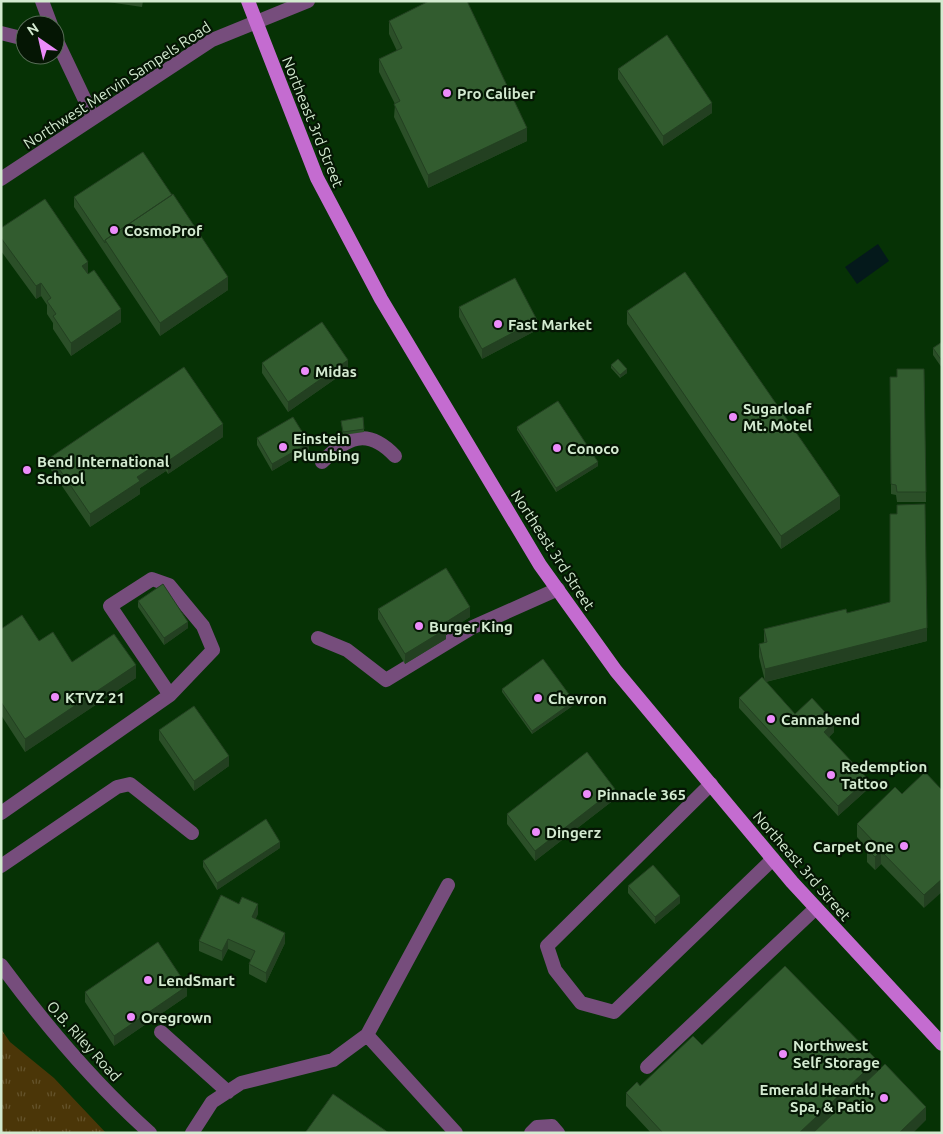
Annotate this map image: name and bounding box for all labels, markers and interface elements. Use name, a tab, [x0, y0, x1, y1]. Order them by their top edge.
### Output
north arrow	[15, 15, 65, 65]
street label: Northwest Mervin Sampels Road	[20, 18, 214, 152]
street label: Northeast 3rd Street	[279, 54, 347, 190]
place label: Pro Caliber	[457, 85, 536, 102]
marker: Pro Caliber	[441, 87, 453, 99]
place label: CosmoProf	[124, 222, 203, 239]
marker: CosmoProf	[108, 224, 120, 236]
place label: Fast Market	[508, 316, 593, 333]
marker: Fast Market	[492, 318, 504, 330]
place label: Midas	[315, 363, 357, 380]
marker: Midas	[299, 365, 311, 377]
place label: Sugarloaf Mt. Motel	[743, 400, 813, 434]
marker: Sugarloaf Mt. Motel	[727, 411, 739, 423]
place label: Einstein Plumbing	[293, 430, 360, 464]
place label: Conoco	[567, 440, 619, 457]
marker: Einstein Plumbing	[277, 441, 289, 453]
marker: Conoco	[551, 442, 563, 454]
place label: Bend International School	[37, 453, 170, 487]
marker: Bend International School	[21, 464, 33, 476]
street label: Northeast 3rd Street	[508, 487, 598, 613]
place label: Burger King	[429, 618, 513, 635]
marker: Burger King	[413, 620, 425, 632]
place label: KTVZ 21	[65, 689, 125, 706]
place label: Chevron	[548, 690, 607, 707]
marker: KTVZ 21	[49, 691, 61, 703]
marker: Chevron	[532, 692, 544, 704]
place label: Cannabend	[781, 711, 860, 728]
marker: Cannabend	[765, 713, 777, 725]
place label: Redemption Tattoo	[841, 758, 927, 792]
marker: Redemption Tattoo	[825, 769, 837, 781]
place label: Pinnacle 365	[597, 786, 686, 803]
marker: Pinnacle 365	[581, 788, 593, 800]
street label: Northeast 3rd Street	[750, 808, 854, 924]
place label: Dingerz	[546, 824, 601, 841]
marker: Dingerz	[530, 826, 542, 838]
place label: Carpet One	[813, 838, 894, 855]
marker: Carpet One	[898, 840, 910, 852]
place label: LendSmart	[158, 972, 235, 989]
marker: LendSmart	[142, 974, 154, 986]
street label: O.B. Riley Road	[44, 997, 124, 1085]
place label: Oregrown	[141, 1009, 212, 1026]
marker: Oregrown	[125, 1011, 137, 1023]
place label: Northwest Self Storage	[793, 1037, 880, 1071]
marker: Northwest Self Storage	[777, 1048, 789, 1060]
place label: Emerald Hearth, Spa, & Patio	[759, 1081, 874, 1115]
marker: Emerald Hearth, Spa, & Patio	[878, 1092, 890, 1104]

